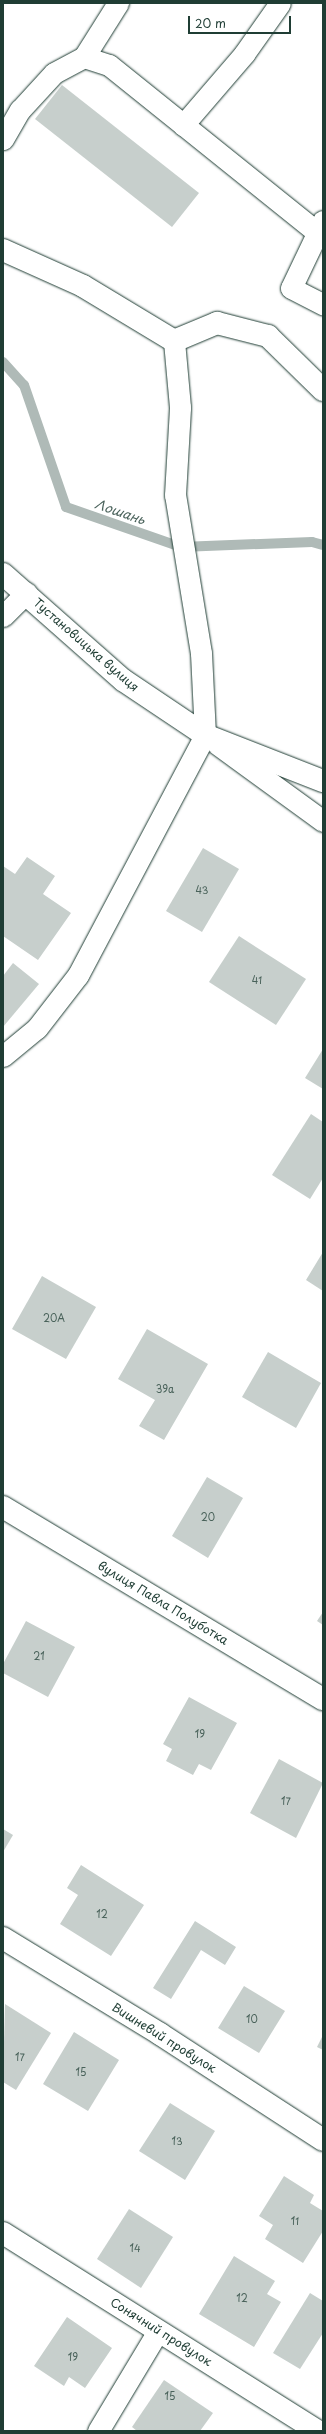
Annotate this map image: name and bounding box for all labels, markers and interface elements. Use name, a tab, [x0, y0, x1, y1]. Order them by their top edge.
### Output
scale bar	[190, 8, 293, 34]
text: 20 m	[195, 14, 226, 32]
water label: Лошань	[93, 496, 147, 528]
street label: Тустановицька вулиця	[30, 595, 142, 695]
house number: 43	[196, 884, 208, 896]
house number: 41	[252, 974, 262, 986]
house number: 20А	[43, 1312, 65, 1324]
house number: 39а	[156, 1383, 174, 1395]
house number: 20	[201, 1511, 215, 1523]
street label: вулиця Павла Полуботка	[95, 1558, 231, 1648]
house number: 21	[33, 1650, 45, 1662]
house number: 19	[195, 1728, 205, 1740]
house number: 17	[281, 1795, 291, 1807]
house number: 12	[96, 1908, 108, 1920]
street label: Вишневий провулок	[109, 2000, 219, 2076]
house number: 10	[246, 2013, 258, 2025]
house number: 17	[15, 2051, 25, 2063]
house number: 15	[76, 2066, 86, 2078]
house number: 13	[171, 2135, 183, 2147]
house number: 11	[291, 2215, 299, 2227]
house number: 14	[129, 2242, 141, 2254]
house number: 12	[236, 2292, 248, 2304]
street label: Сонячний провулок	[108, 2295, 214, 2369]
house number: 19	[68, 2351, 78, 2363]
house number: 15	[165, 2390, 175, 2402]

